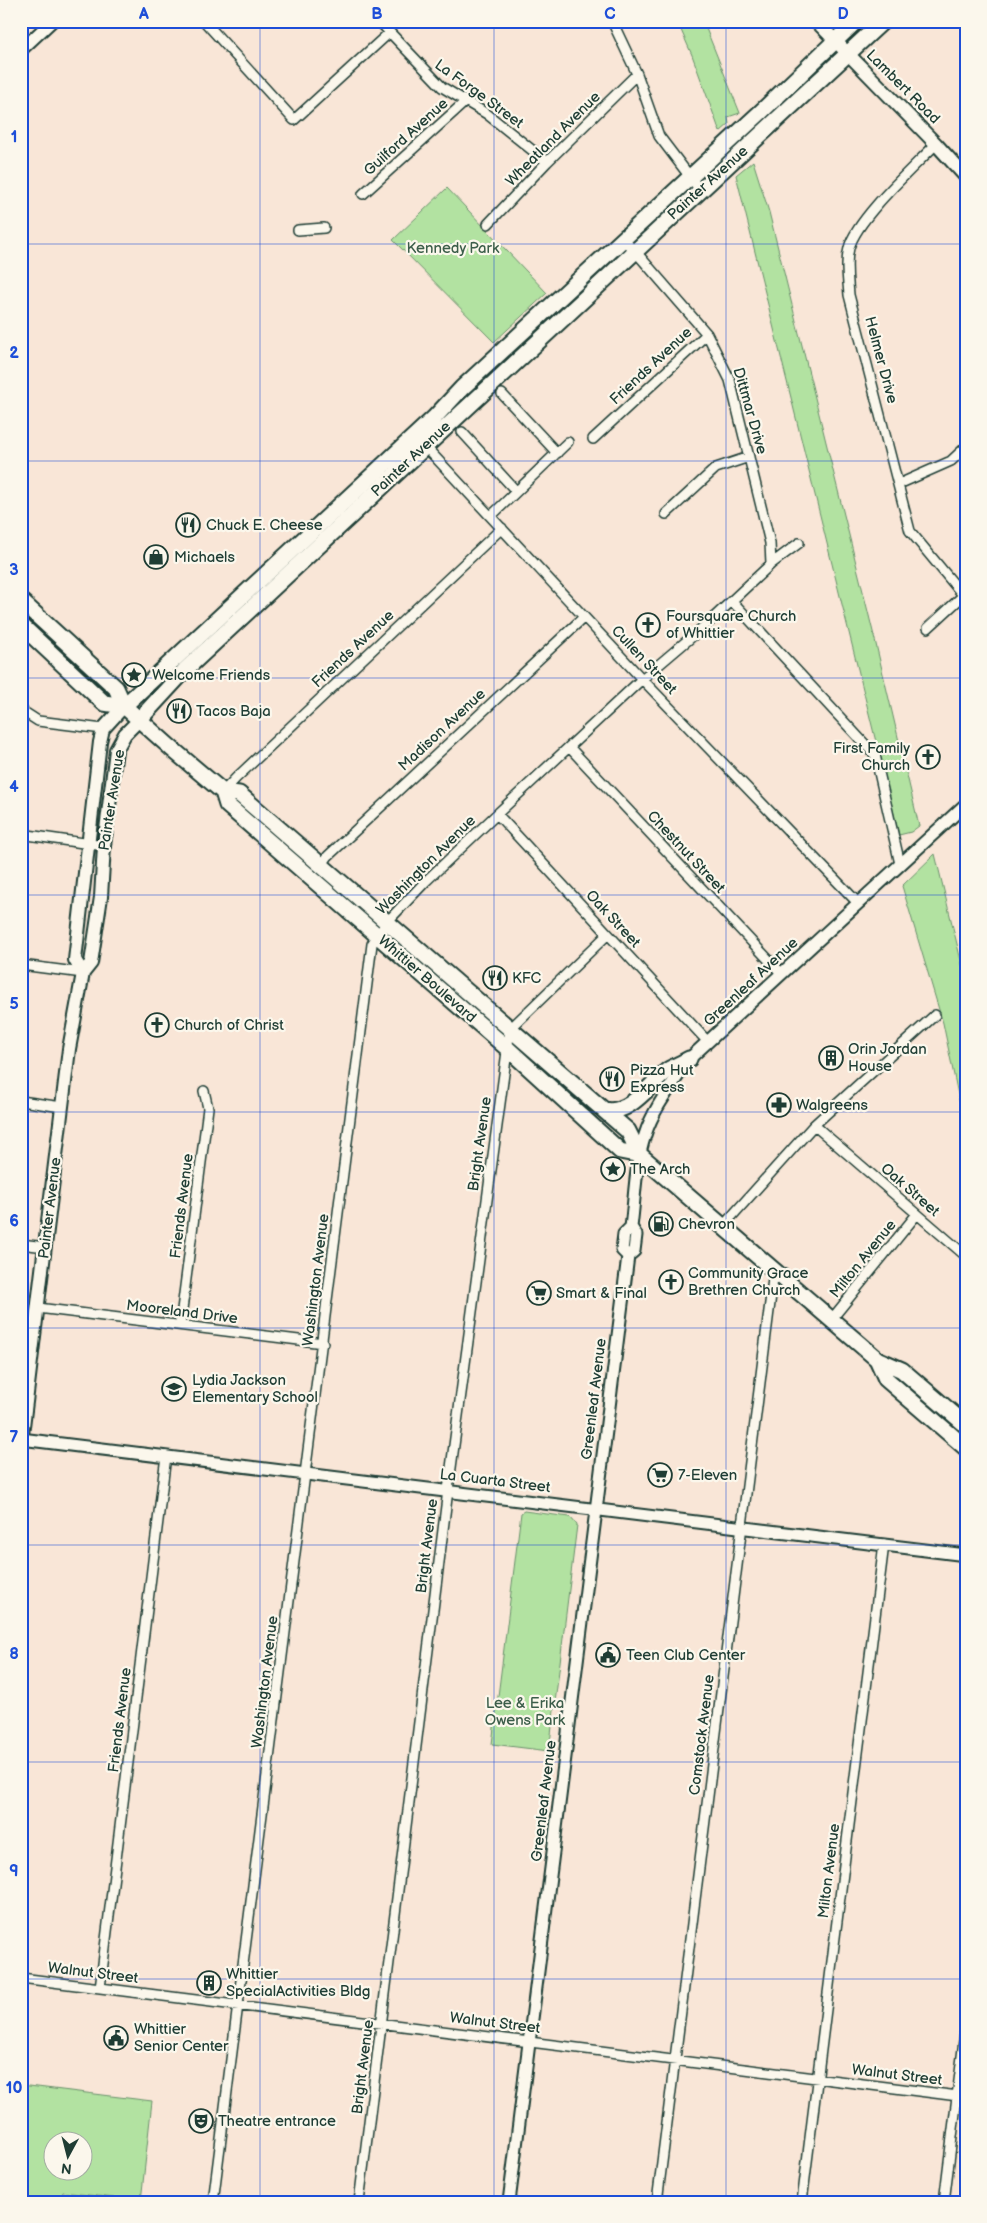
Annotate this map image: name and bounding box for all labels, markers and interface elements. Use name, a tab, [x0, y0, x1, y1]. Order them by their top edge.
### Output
text: A	[138, 5, 149, 24]
text: B	[371, 5, 383, 24]
text: C	[604, 5, 616, 24]
text: D	[837, 5, 849, 24]
street label: Lambert Road	[862, 46, 944, 128]
street label: La Forge Street	[431, 55, 528, 133]
street label: Wheatland Avenue	[502, 87, 605, 190]
street label: Guilford Avenue	[360, 94, 452, 180]
text: 1	[11, 128, 17, 147]
street label: Painter Avenue	[664, 142, 752, 224]
park label: Kennedy Park	[407, 239, 500, 258]
street label: Helmer Drive	[860, 314, 902, 406]
street label: Friends Avenue	[606, 323, 696, 409]
text: 2	[9, 344, 19, 363]
street label: Dittmar Drive	[729, 365, 771, 457]
street label: Painter Avenue	[367, 417, 455, 501]
restaurant icon: Chuck E. Cheese	[175, 512, 201, 538]
place label: Chuck E. Cheese	[206, 516, 323, 535]
shop icon: Michaels	[143, 544, 169, 570]
place label: Michaels	[174, 548, 235, 567]
text: 3	[9, 561, 19, 580]
street label: Friends Avenue	[308, 606, 398, 692]
place label: Foursquare Church of Whittier	[666, 607, 796, 643]
church icon: Foursquare Church of Whittier	[635, 612, 661, 638]
street label: Cullen Street	[607, 621, 681, 699]
place icon: Welcome Friends	[121, 662, 147, 688]
place label: Welcome Friends	[152, 666, 271, 685]
street label: Madison Avenue	[394, 685, 490, 775]
restaurant icon: Tacos Baja	[166, 698, 192, 724]
place label: Tacos Baja	[196, 702, 271, 721]
place label: First Family Church	[833, 739, 910, 775]
church icon: First Family Church	[915, 744, 941, 770]
street label: Painter Avenue	[95, 748, 129, 852]
text: 4	[9, 778, 19, 797]
street label: Chestnut Street	[643, 807, 729, 898]
street label: Washington Avenue	[372, 811, 480, 919]
street label: Oak Street	[581, 886, 645, 952]
street label: Whittier Boulevard	[374, 931, 480, 1027]
street label: Greenleaf Avenue	[700, 933, 802, 1031]
restaurant icon: KFC	[482, 965, 508, 991]
place label: KFC	[512, 969, 542, 988]
text: 5	[9, 995, 19, 1014]
church icon: Church of Christ	[144, 1012, 170, 1038]
place label: Church of Christ	[174, 1016, 284, 1035]
place label: Orin Jordan House	[848, 1040, 927, 1076]
building icon: Orin Jordan House	[818, 1045, 844, 1071]
place label: Pizza Hut Express	[630, 1061, 694, 1097]
restaurant icon: Pizza Hut Express	[599, 1066, 625, 1092]
pharmacy icon: Walgreens	[766, 1092, 792, 1118]
street label: Bright Avenue	[464, 1095, 496, 1192]
place label: Walgreens	[796, 1096, 869, 1115]
street label: Friends Avenue	[166, 1152, 198, 1260]
street label: Painter Avenue	[34, 1156, 66, 1260]
place icon: The Arch	[600, 1156, 626, 1182]
street label: Oak Street	[877, 1159, 944, 1221]
place label: The Arch	[630, 1160, 690, 1179]
fuel station icon: Chevron	[648, 1211, 674, 1237]
text: 6	[9, 1212, 19, 1231]
street label: Washington Avenue	[298, 1213, 334, 1347]
place label: Chevron	[678, 1215, 735, 1234]
street label: Milton Avenue	[826, 1216, 900, 1302]
place label: Community Grace Brethren Church	[688, 1264, 809, 1300]
church icon: Community Grace Brethren Church	[658, 1269, 684, 1295]
supermarket icon: Smart & Final	[526, 1280, 552, 1306]
place label: Smart & Final	[556, 1284, 647, 1303]
street label: Mooreland Drive	[125, 1296, 239, 1328]
street label: Greenleaf Avenue	[577, 1337, 611, 1461]
place label: Lydia Jackson Elementary School	[192, 1371, 318, 1407]
school or university icon: Lydia Jackson Elementary School	[161, 1376, 187, 1402]
text: 7	[10, 1428, 19, 1447]
supermarket icon: 7-Eleven	[647, 1462, 673, 1488]
street label: La Cuarta Street	[439, 1465, 552, 1497]
place label: 7-Eleven	[678, 1466, 737, 1485]
street label: Bright Avenue	[412, 1498, 442, 1594]
street label: Washington Avenue	[247, 1615, 283, 1749]
public building icon: Teen Club Center	[595, 1642, 621, 1668]
text: 8	[9, 1645, 19, 1664]
place label: Teen Club Center	[626, 1646, 746, 1665]
street label: Friends Avenue	[104, 1666, 136, 1774]
street label: Comstock Avenue	[685, 1673, 719, 1796]
park label: Lee & Erika Owens Park	[485, 1694, 566, 1730]
street label: Greenleaf Avenue	[527, 1739, 561, 1863]
street label: Milton Avenue	[814, 1822, 844, 1919]
text: 9	[9, 1862, 19, 1881]
street label: Walnut Street	[47, 1958, 140, 1988]
place label: Whittier SpecialActivities Bldg	[226, 1965, 370, 2001]
building icon: Whittier SpecialActivities Bldg	[196, 1970, 222, 1996]
street label: Walnut Street	[449, 2008, 542, 2038]
street label: Bright Avenue	[348, 2019, 378, 2115]
place label: Whittier Senior Center	[134, 2020, 229, 2056]
public building icon: Whittier Senior Center	[103, 2025, 129, 2051]
street label: Walnut Street	[851, 2060, 944, 2090]
text: 10	[6, 2079, 22, 2098]
theatre icon: Theatre entrance	[188, 2108, 214, 2134]
place label: Theatre entrance	[218, 2112, 336, 2131]
north arrow	[42, 2130, 92, 2180]
text: N	[60, 2159, 73, 2177]

